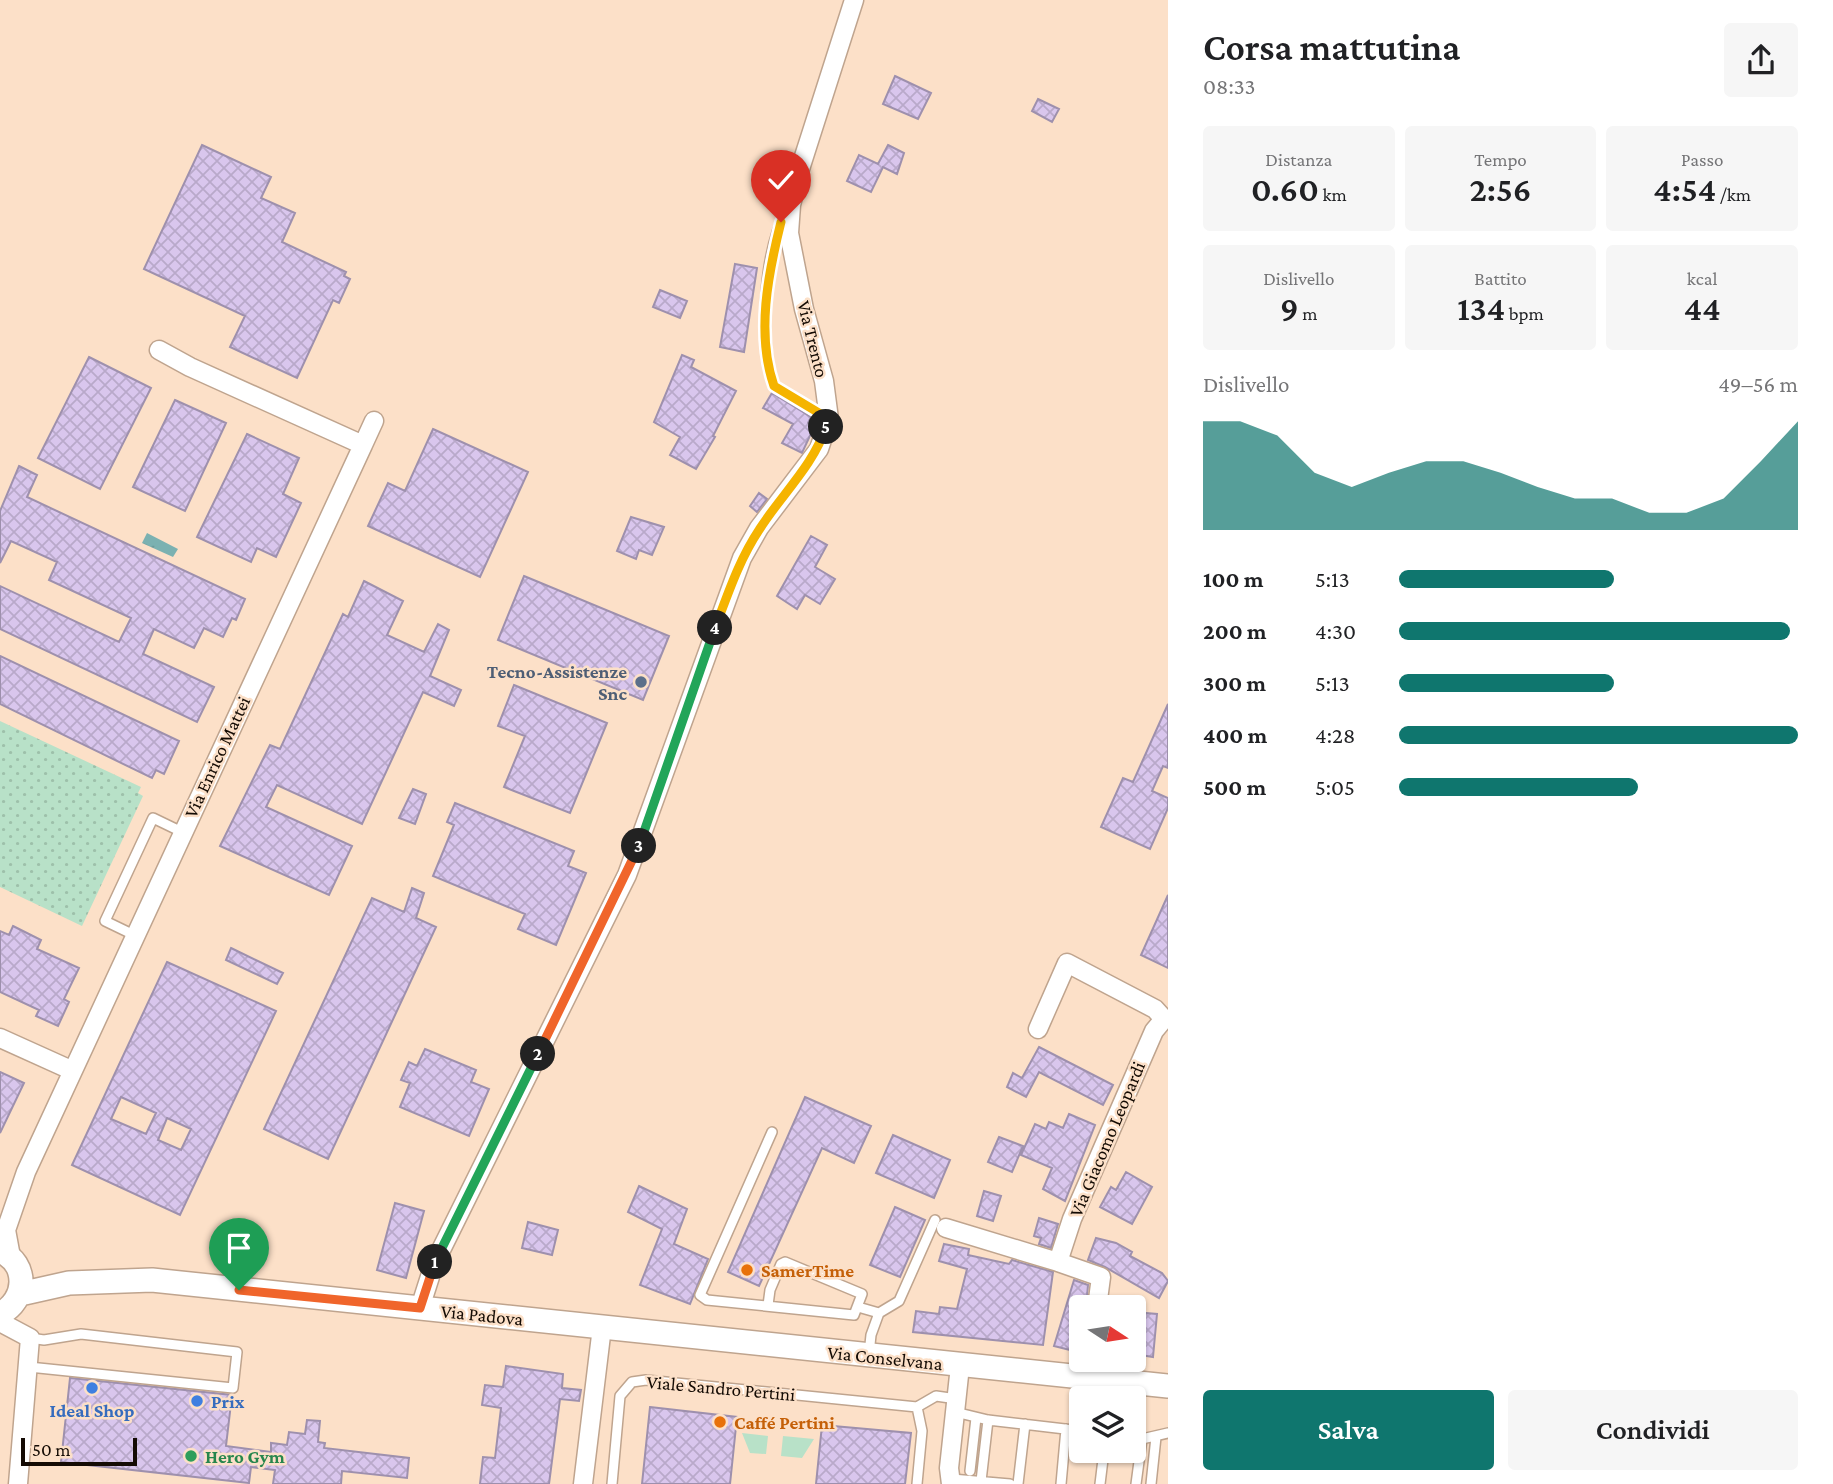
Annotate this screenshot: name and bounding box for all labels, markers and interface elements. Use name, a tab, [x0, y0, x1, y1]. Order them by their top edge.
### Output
button: share	[1724, 23, 1798, 97]
text: Corsa mattutina	[1203, 26, 1460, 68]
text: 08:33	[1203, 73, 1255, 99]
text: Distanza	[1265, 149, 1332, 170]
text: Tempo	[1474, 149, 1527, 170]
text: Passo	[1681, 149, 1723, 170]
pin	[751, 150, 811, 222]
icon: check	[762, 161, 800, 199]
text: 0.60	[1251, 170, 1319, 209]
text: 2:56	[1470, 170, 1531, 209]
text: 4:54	[1653, 170, 1716, 209]
text: km	[1319, 184, 1347, 205]
text: /km	[1716, 184, 1751, 205]
text: Dislivello	[1263, 268, 1335, 289]
text: Battito	[1474, 268, 1527, 289]
text: kcal	[1687, 268, 1717, 289]
text: 9	[1280, 289, 1299, 328]
text: 134	[1457, 289, 1505, 328]
text: 44	[1684, 289, 1721, 328]
street label: Via Trento	[793, 298, 833, 380]
text: m	[1299, 303, 1318, 324]
text: bpm	[1505, 303, 1544, 324]
text: Dislivello	[1203, 371, 1289, 397]
text: 49–56 m	[1718, 371, 1798, 397]
pin: 5	[808, 410, 844, 444]
text: 5	[821, 416, 830, 437]
text: 100 m	[1203, 566, 1263, 592]
text: 5:13	[1315, 566, 1350, 592]
pin: 4	[698, 610, 732, 646]
text: 4	[709, 617, 720, 638]
text: 200 m	[1203, 618, 1267, 644]
text: 4:30	[1315, 618, 1356, 644]
place label: Tecno-Assistenze Snc	[487, 661, 627, 704]
text: 300 m	[1203, 670, 1266, 696]
text: 5:13	[1315, 670, 1350, 696]
marker: Tecno-Assistenze Snc	[633, 674, 649, 690]
street label: Via Enrico Mattei	[180, 693, 254, 821]
text: 400 m	[1203, 722, 1267, 748]
text: 4:28	[1315, 722, 1355, 748]
text: 500 m	[1203, 774, 1266, 800]
text: 5:05	[1315, 774, 1355, 800]
pin: 3	[622, 828, 656, 864]
text: 3	[634, 835, 643, 856]
pin: 2	[520, 1036, 556, 1072]
text: 2	[533, 1043, 542, 1064]
street label: Via Giacomo Leopardi	[1065, 1058, 1149, 1220]
pin	[209, 1218, 269, 1290]
icon: arrive	[220, 1229, 258, 1267]
pin: 1	[418, 1244, 452, 1280]
text: 1	[431, 1251, 438, 1272]
place label: SamerTime	[761, 1260, 854, 1281]
marker: SamerTime	[739, 1262, 755, 1278]
north arrow	[1069, 1295, 1146, 1372]
map controls	[1069, 1295, 1146, 1463]
street label: Via Padova	[440, 1300, 524, 1330]
street label: Via Conselvana	[826, 1342, 944, 1375]
street label: Viale Sandro Pertini	[646, 1371, 796, 1405]
marker: Ideal Shop	[84, 1380, 100, 1396]
button: layers	[1069, 1386, 1146, 1463]
button: Salva	[1203, 1390, 1494, 1470]
button: Condividi	[1508, 1390, 1798, 1470]
place label: Prix	[211, 1391, 245, 1412]
marker: Prix	[189, 1393, 205, 1409]
place label: Ideal Shop	[50, 1400, 134, 1421]
place label: Caffé Pertini	[734, 1412, 835, 1433]
marker: Caffé Pertini	[712, 1414, 728, 1430]
scale bar	[21, 1435, 136, 1467]
text: 50 m	[32, 1439, 71, 1460]
place label: Hero Gym	[205, 1446, 285, 1467]
marker: Hero Gym	[183, 1448, 199, 1464]

